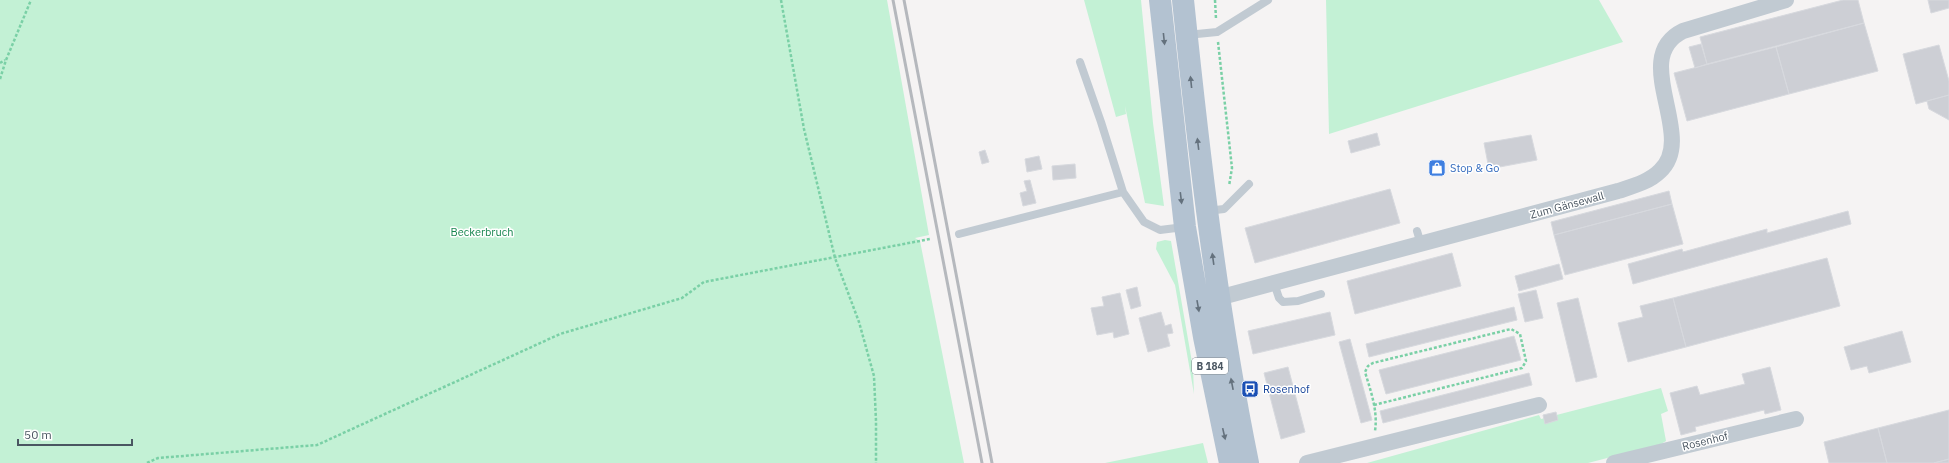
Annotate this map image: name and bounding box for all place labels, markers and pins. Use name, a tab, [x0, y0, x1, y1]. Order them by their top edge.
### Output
shop icon: Stop & Go	[1427, 158, 1447, 178]
place label: Stop & Go	[1450, 161, 1499, 175]
bus stop icon: Rosenhof	[1240, 379, 1260, 399]
place label: Rosenhof	[1263, 382, 1310, 396]

